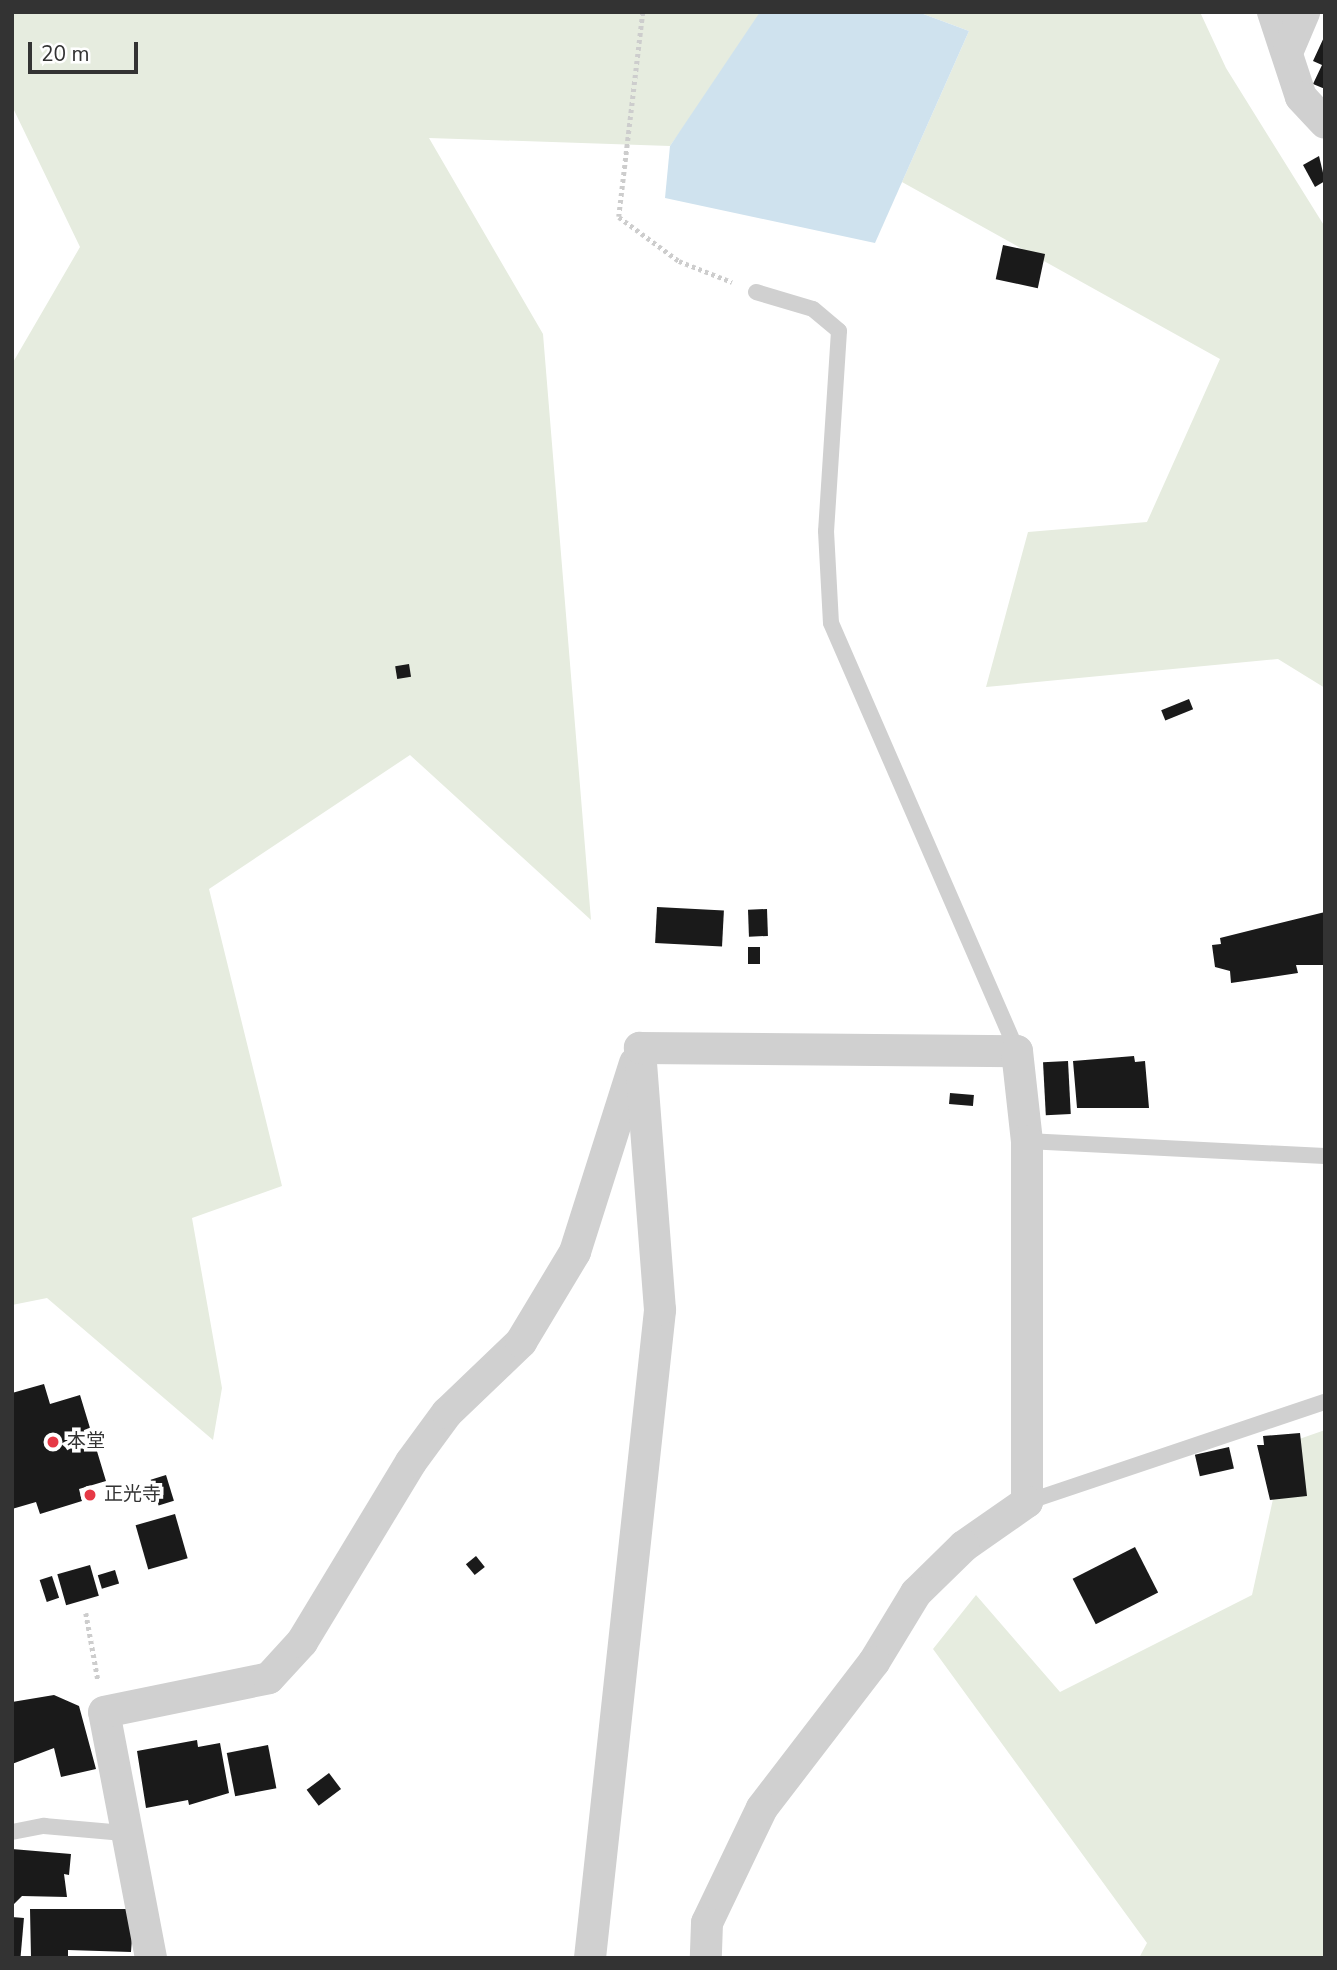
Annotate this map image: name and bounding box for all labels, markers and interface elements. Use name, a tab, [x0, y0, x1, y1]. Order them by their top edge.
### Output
scale bar	[32, 28, 142, 72]
text: 20 m	[41, 40, 90, 68]
place label: 本堂	[67, 1431, 105, 1453]
marker: 本堂	[45, 1434, 61, 1450]
place label: 正光寺	[104, 1484, 161, 1506]
marker: 正光寺	[82, 1487, 98, 1503]

